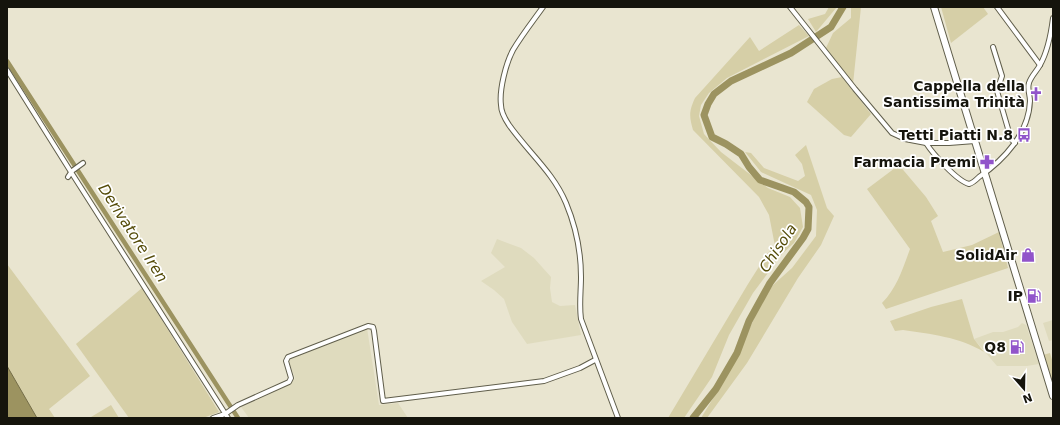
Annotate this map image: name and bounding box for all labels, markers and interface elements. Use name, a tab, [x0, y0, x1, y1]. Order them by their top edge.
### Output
place label: Cappella della Santissima Trinità	[883, 78, 1025, 110]
church icon: Cappella della Santissima Trinità	[1028, 86, 1044, 102]
place label: Tetti Piatti N.8	[898, 127, 1013, 143]
bus stop icon: Tetti Piatti N.8	[1016, 127, 1032, 143]
place label: Farmacia Premi	[853, 154, 976, 170]
pharmacy icon: Farmacia Premi	[979, 154, 995, 170]
water label: Derivatore Iren	[94, 180, 172, 286]
water label: Chisola	[755, 220, 801, 276]
place label: SolidAir	[955, 247, 1017, 263]
shop icon: SolidAir	[1020, 247, 1036, 263]
place label: IP	[1008, 288, 1023, 304]
fuel station icon: IP	[1026, 288, 1042, 304]
place label: Q8	[984, 339, 1006, 355]
fuel station icon: Q8	[1009, 339, 1025, 355]
north arrow	[1004, 369, 1044, 409]
text: N	[1021, 390, 1034, 406]

